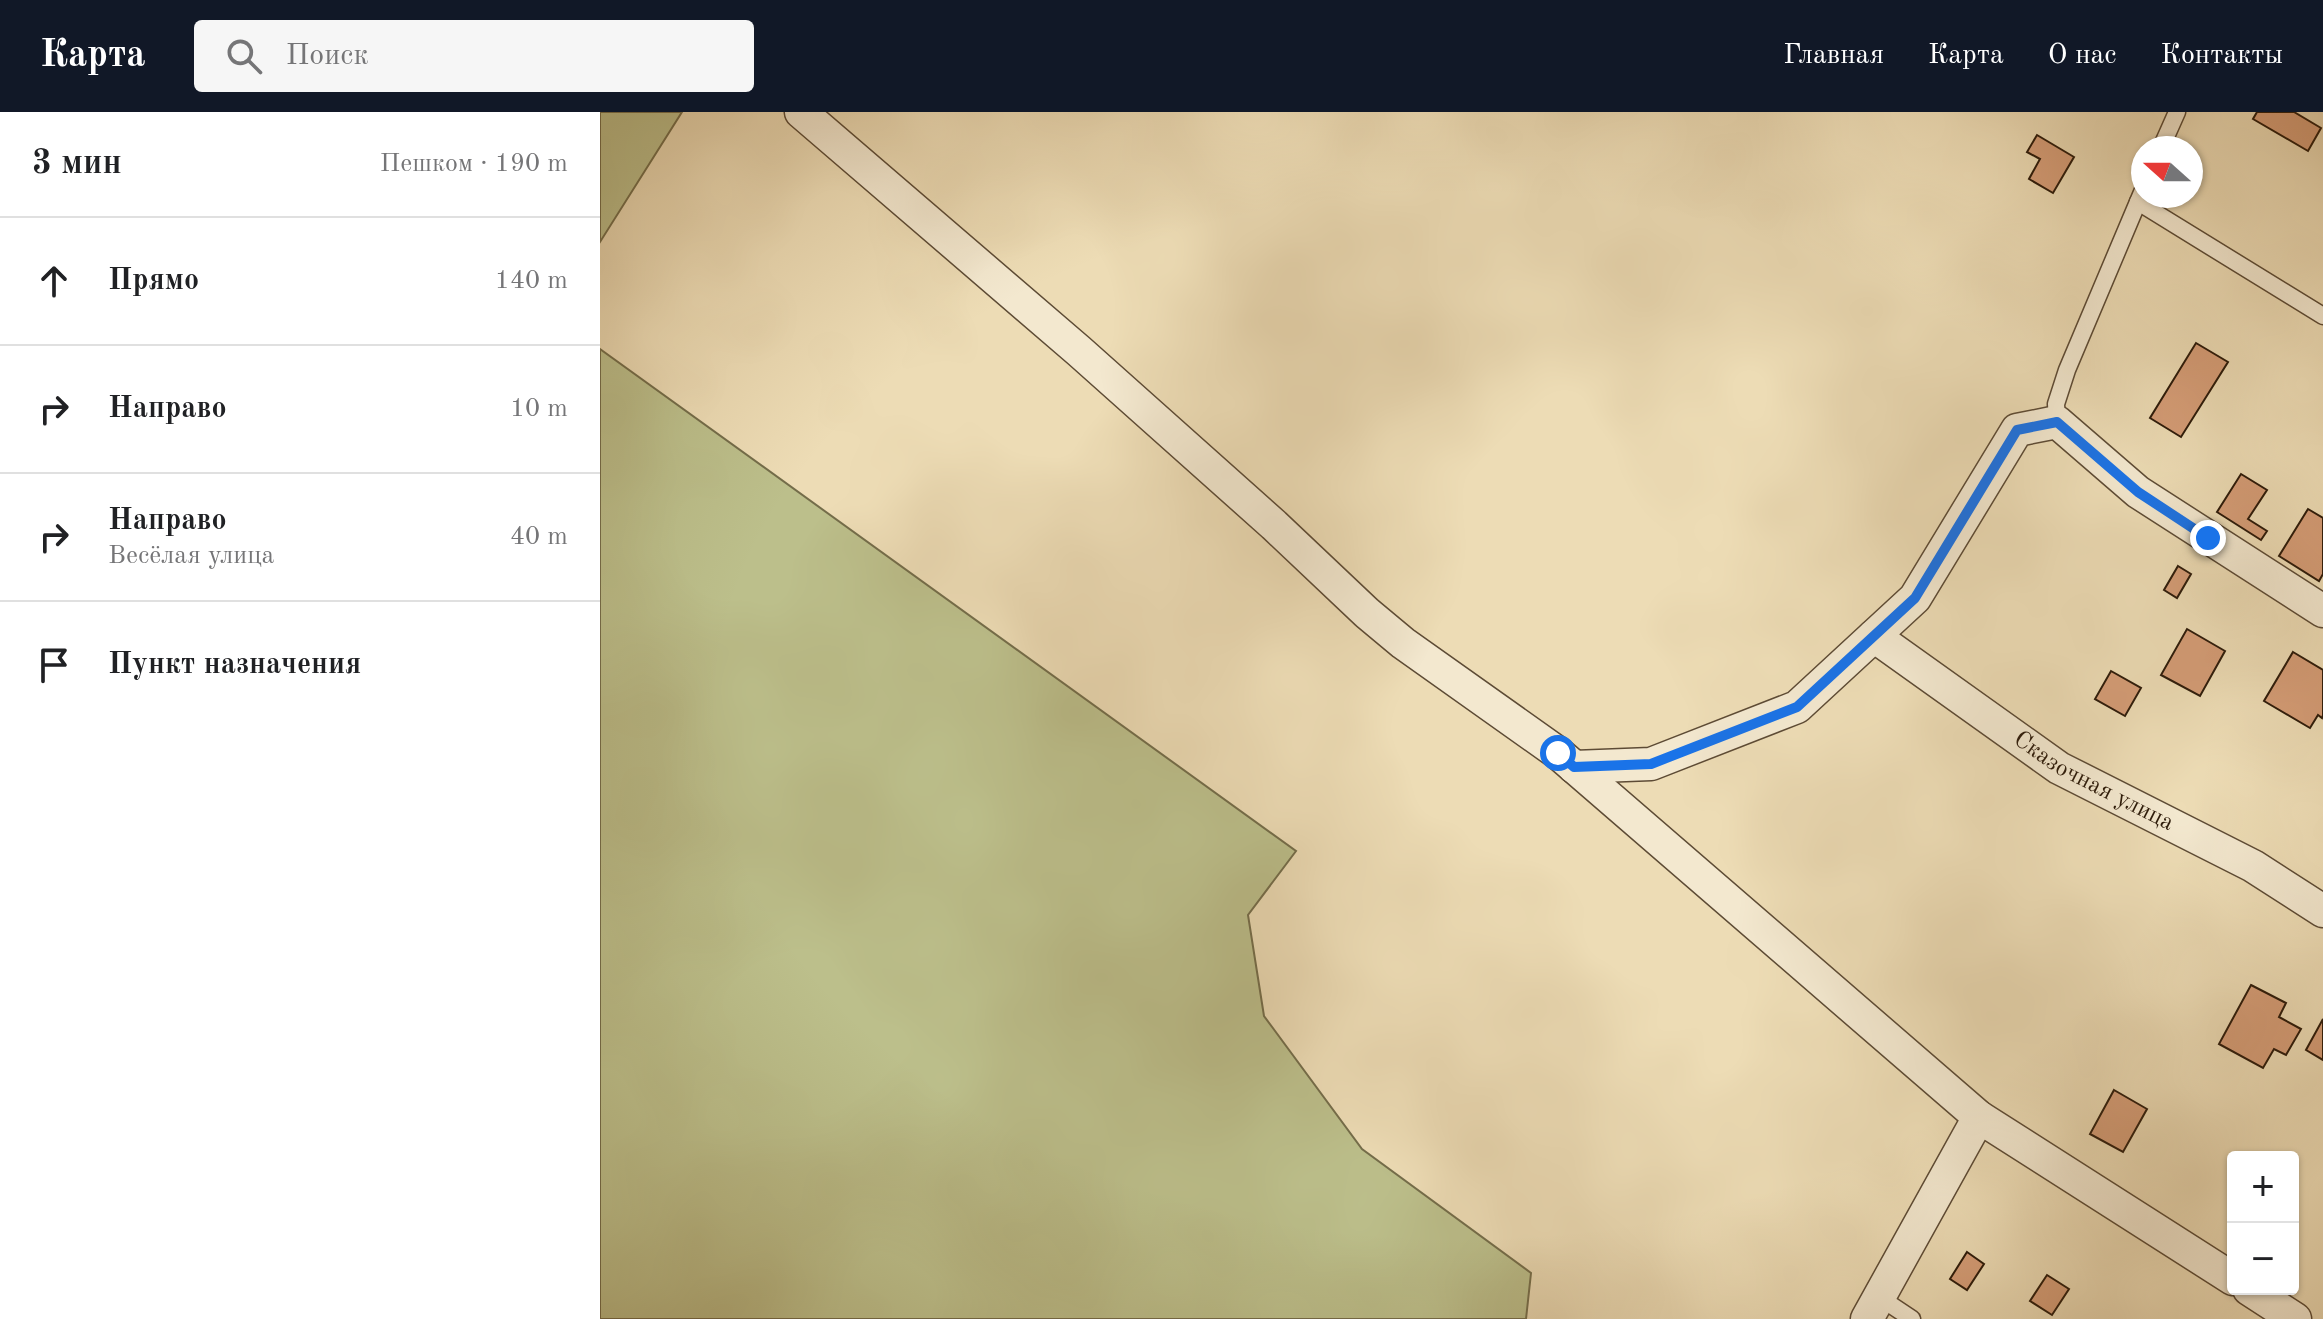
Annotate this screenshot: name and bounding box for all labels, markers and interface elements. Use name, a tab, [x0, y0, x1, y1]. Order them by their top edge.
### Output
search box	[194, 20, 754, 92]
icon: search	[222, 34, 266, 78]
text: Карта	[40, 37, 146, 75]
text: Поиск	[286, 41, 368, 71]
text: Главная	[1783, 42, 1884, 70]
text: Карта	[1928, 42, 2004, 70]
text: О нас	[2048, 42, 2117, 70]
text: Контакты	[2161, 42, 2283, 70]
north arrow	[2131, 136, 2203, 208]
text: 3 мин	[32, 147, 122, 181]
text: Пешком · 190 m	[380, 151, 568, 177]
icon: ahead	[32, 259, 76, 303]
text: Прямо	[108, 266, 199, 296]
text: 140 m	[495, 268, 568, 294]
icon: right	[32, 387, 76, 431]
text: Направо	[108, 394, 227, 424]
text: 10 m	[510, 396, 568, 422]
text: Направо	[108, 506, 227, 536]
icon: right	[32, 515, 76, 559]
route end	[2190, 520, 2226, 556]
text: 40 m	[510, 524, 568, 550]
text: Весёлая улица	[108, 543, 274, 569]
icon: arrive	[32, 643, 76, 687]
text: Пункт назначения	[108, 650, 361, 680]
street label: Сказочная улица	[2009, 727, 2178, 836]
route start	[1540, 735, 1576, 771]
map controls	[2227, 1151, 2299, 1295]
button: +	[2227, 1151, 2299, 1223]
button: −	[2227, 1223, 2299, 1295]

